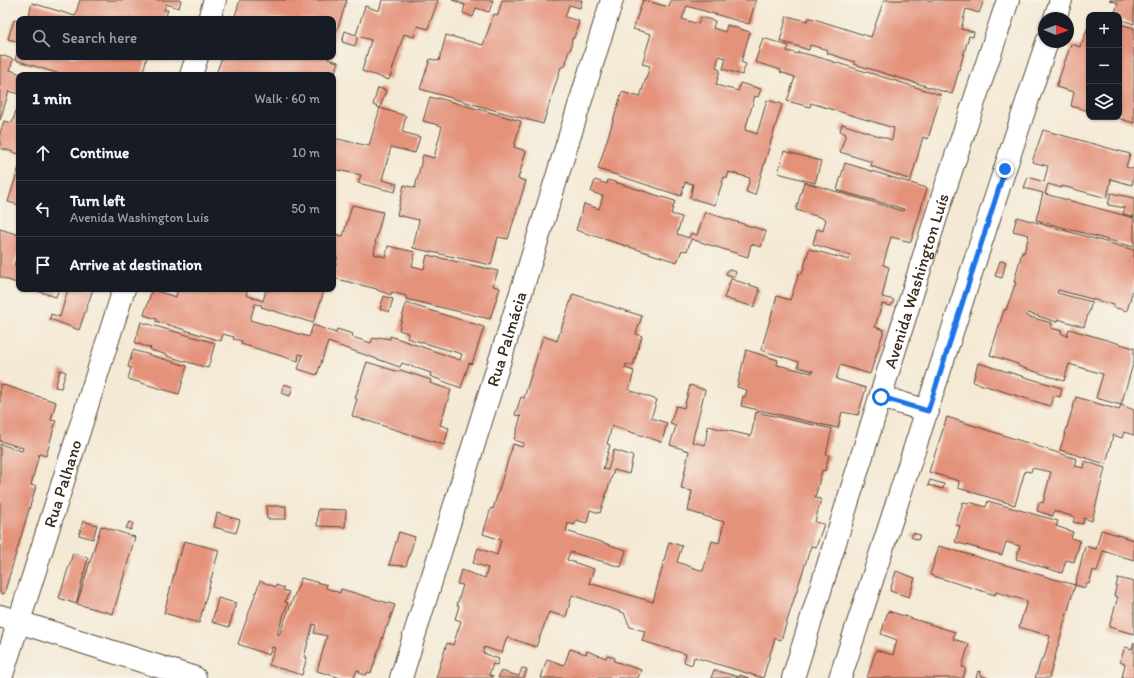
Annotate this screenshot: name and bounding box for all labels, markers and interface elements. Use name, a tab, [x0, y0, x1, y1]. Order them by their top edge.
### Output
north arrow	[1038, 12, 1074, 48]
map controls	[1086, 12, 1122, 120]
button: +	[1086, 12, 1122, 48]
search box	[16, 16, 336, 60]
icon: search	[30, 27, 52, 49]
text: Search here	[62, 29, 137, 47]
button: −	[1086, 48, 1122, 84]
button: layers	[1086, 84, 1122, 120]
text: 1 min	[32, 88, 71, 108]
text: Walk · 60 m	[255, 91, 320, 106]
icon: ahead	[32, 142, 54, 164]
text: Continue	[70, 144, 129, 162]
text: 10 m	[292, 145, 320, 160]
route end	[996, 160, 1014, 178]
street label: Avenida Washington Luís	[880, 191, 953, 371]
text: Turn left	[70, 192, 125, 210]
icon: left	[32, 198, 54, 220]
text: 50 m	[291, 201, 320, 216]
text: Avenida Washington Luís	[70, 210, 209, 225]
icon: arrive	[32, 254, 54, 276]
text: Arrive at destination	[70, 256, 202, 274]
street label: Rua Palmácia	[482, 289, 531, 389]
route start	[872, 388, 890, 406]
street label: Rua Palhano	[39, 437, 86, 530]

